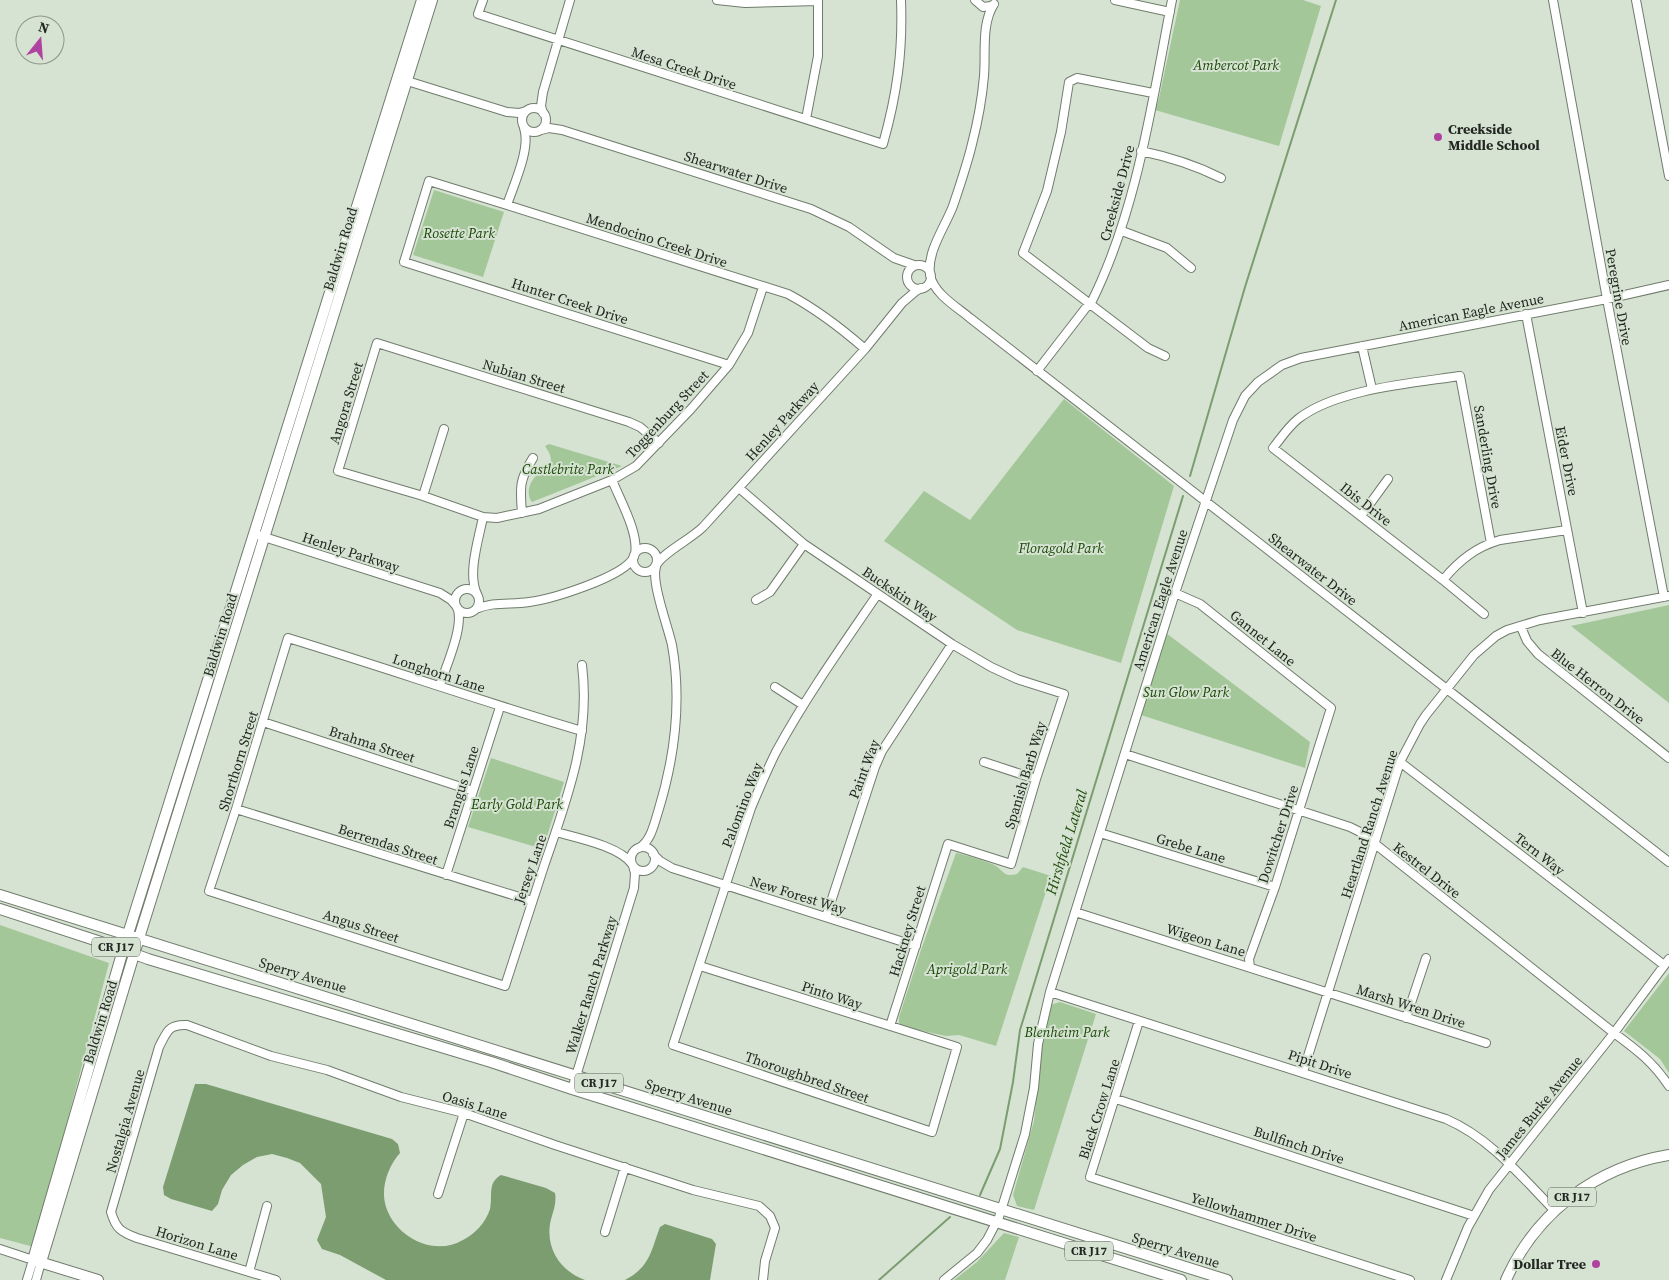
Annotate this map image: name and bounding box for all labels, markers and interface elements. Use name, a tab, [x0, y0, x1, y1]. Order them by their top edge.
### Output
north arrow	[15, 15, 65, 65]
text: N	[36, 17, 52, 39]
street label: Mesa Creek Drive	[629, 42, 739, 94]
park label: Ambercot Park	[1192, 55, 1279, 75]
place label: Creekside Middle School	[1448, 119, 1540, 155]
marker: Creekside Middle School	[1432, 131, 1444, 143]
street label: Creekside Drive	[1095, 143, 1139, 243]
street label: Shearwater Drive	[682, 146, 790, 198]
street label: Baldwin Road	[318, 205, 362, 293]
street label: Mendocino Creek Drive	[584, 208, 730, 272]
park label: Rosette Park	[422, 223, 495, 243]
street label: Peregrine Drive	[1601, 247, 1637, 347]
street label: Hunter Creek Drive	[509, 273, 631, 329]
street label: American Eagle Avenue	[1397, 288, 1545, 336]
street label: Nubian Street	[480, 354, 568, 398]
street label: Angora Street	[324, 359, 368, 447]
street label: Toggenburg Street	[621, 365, 713, 462]
street label: Henley Parkway	[741, 376, 824, 465]
street label: Sanderling Drive	[1469, 404, 1507, 510]
street label: Eider Drive	[1550, 424, 1584, 498]
park label: Castlebrite Park	[522, 459, 614, 479]
street label: Ibis Drive	[1336, 477, 1396, 531]
street label: Henley Parkway	[300, 527, 403, 577]
street label: American Eagle Avenue	[1128, 527, 1192, 673]
street label: Shearwater Drive	[1264, 528, 1362, 610]
park label: Floragold Park	[1017, 538, 1104, 558]
street label: Buckskin Way	[859, 562, 942, 627]
street label: Baldwin Road	[198, 591, 242, 679]
street label: Gannet Lane	[1226, 605, 1300, 671]
street label: Blue Herron Drive	[1547, 643, 1649, 729]
street label: Longhorn Lane	[390, 649, 488, 697]
park label: Sun Glow Park	[1143, 682, 1229, 702]
street label: Shorthorn Street	[213, 708, 263, 814]
street label: Spanish Barb Way	[999, 718, 1051, 831]
street label: Brahma Street	[326, 721, 418, 767]
street label: Paint Way	[844, 736, 885, 802]
street label: Brangus Lane	[438, 743, 484, 831]
street label: Heartland Ranch Avenue	[1335, 747, 1403, 901]
street label: Palomino Way	[717, 759, 768, 850]
street label: Dowitcher Drive	[1253, 782, 1303, 886]
water label: Hirshfield Lateral	[1040, 786, 1092, 898]
park label: Early Gold Park	[470, 794, 563, 814]
street label: Berrendas Street	[336, 818, 441, 870]
street label: Grebe Lane	[1154, 828, 1228, 868]
street label: Tern Way	[1511, 828, 1570, 880]
street label: Jersey Lane	[508, 832, 551, 907]
street label: Kestrel Drive	[1389, 837, 1465, 903]
street label: New Forest Way	[748, 871, 849, 919]
street label: Hackney Street	[884, 883, 930, 979]
street label: Angus Street	[320, 904, 402, 948]
street label: Walker Ranch Parkway	[560, 913, 622, 1057]
street label: Wigeon Lane	[1164, 918, 1248, 962]
road number: CR J17	[92, 938, 140, 956]
street label: Sperry Avenue	[257, 952, 349, 998]
park label: Aprigold Park	[926, 959, 1008, 979]
street label: Pinto Way	[799, 976, 866, 1014]
street label: Baldwin Road	[78, 978, 122, 1066]
street label: Marsh Wren Drive	[1354, 979, 1468, 1033]
park label: Blenheim Park	[1023, 1022, 1110, 1042]
street label: Pipit Drive	[1285, 1044, 1355, 1084]
street label: Thoroughbred Street	[742, 1046, 872, 1108]
street label: James Burke Avenue	[1491, 1051, 1587, 1164]
street label: Black Crow Lane	[1073, 1056, 1125, 1162]
street label: Nostalgia Avenue	[101, 1067, 149, 1175]
street label: Sperry Avenue	[643, 1073, 735, 1121]
road number: CR J17	[575, 1074, 623, 1092]
street label: Oasis Lane	[440, 1086, 510, 1124]
street label: Bullfinch Drive	[1251, 1121, 1347, 1169]
street label: Yellowhammer Drive	[1188, 1187, 1320, 1247]
road number: CR J17	[1548, 1188, 1596, 1206]
street label: Horizon Lane	[153, 1221, 241, 1265]
street label: Sperry Avenue	[1130, 1227, 1222, 1273]
road number: CR J17	[1065, 1242, 1113, 1260]
place label: Dollar Tree	[1513, 1254, 1586, 1274]
marker: Dollar Tree	[1590, 1258, 1602, 1270]

